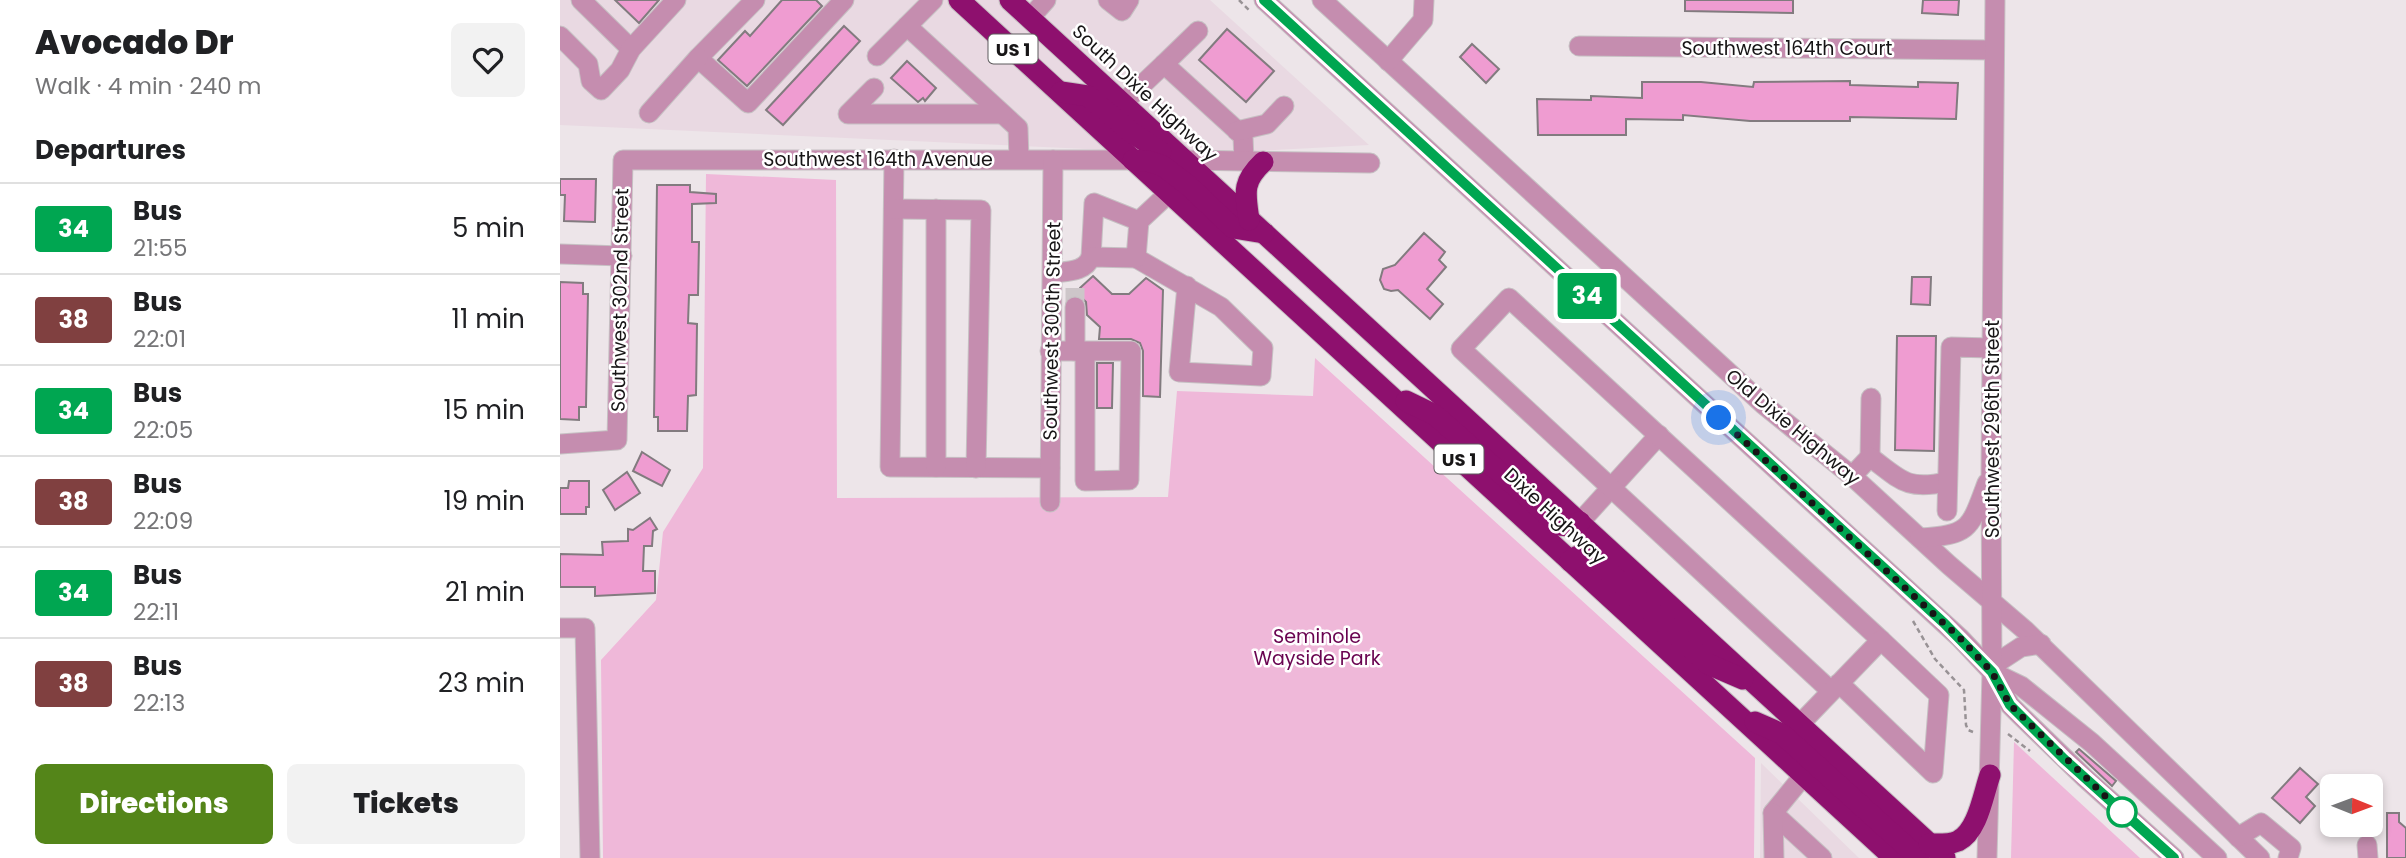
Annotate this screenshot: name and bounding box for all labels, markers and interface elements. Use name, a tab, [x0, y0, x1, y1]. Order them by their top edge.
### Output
street label: South Dixie Highway	[1066, 18, 1224, 168]
text: Avocado Dr	[35, 19, 234, 66]
button: heart	[451, 23, 525, 97]
road number: US 1	[988, 34, 1037, 64]
street label: Southwest 164th Court	[1681, 35, 1893, 62]
text: Walk · 4 min · 240 m	[35, 70, 261, 102]
text: Departures	[35, 132, 186, 168]
street label: Southwest 164th Avenue	[763, 146, 993, 173]
street label: Southwest 302nd Street	[605, 188, 635, 412]
text: Bus	[133, 193, 182, 229]
text: 5 min	[452, 210, 525, 246]
text: 34	[58, 212, 89, 245]
street label: Southwest 300th Street	[1037, 221, 1067, 441]
text: 21:55	[133, 232, 187, 264]
line badge: 34	[1556, 273, 1618, 319]
text: 34	[1572, 279, 1602, 312]
text: Bus	[133, 284, 182, 320]
text: 11 min	[452, 301, 525, 337]
text: 38	[58, 303, 89, 336]
street label: Southwest 296th Street	[1979, 320, 2006, 538]
text: 22:01	[133, 323, 186, 355]
street label: Old Dixie Highway	[1720, 363, 1866, 492]
text: Bus	[133, 375, 182, 411]
text: 15 min	[444, 392, 525, 428]
text: 34	[58, 394, 89, 427]
your location	[1701, 400, 1736, 435]
text: 22:05	[133, 414, 193, 446]
road number: US 1	[1434, 444, 1483, 474]
street label: Dixie Highway	[1498, 462, 1612, 571]
text: Bus	[133, 466, 182, 502]
text: 19 min	[444, 483, 525, 519]
text: 38	[58, 485, 89, 518]
text: 22:09	[133, 505, 193, 537]
text: Bus	[133, 557, 182, 593]
text: 21 min	[445, 574, 525, 610]
text: 34	[58, 576, 89, 609]
text: 22:11	[133, 596, 179, 628]
park label: Seminole Wayside Park	[1253, 623, 1381, 672]
text: Bus	[133, 648, 182, 684]
text: 23 min	[438, 665, 525, 701]
text: 38	[58, 667, 89, 700]
text: 22:13	[133, 687, 185, 719]
button: Directions	[35, 764, 273, 844]
button: Tickets	[287, 764, 525, 844]
north arrow	[2320, 774, 2384, 836]
map controls	[2320, 774, 2383, 837]
unlabelled marker	[2107, 797, 2137, 827]

